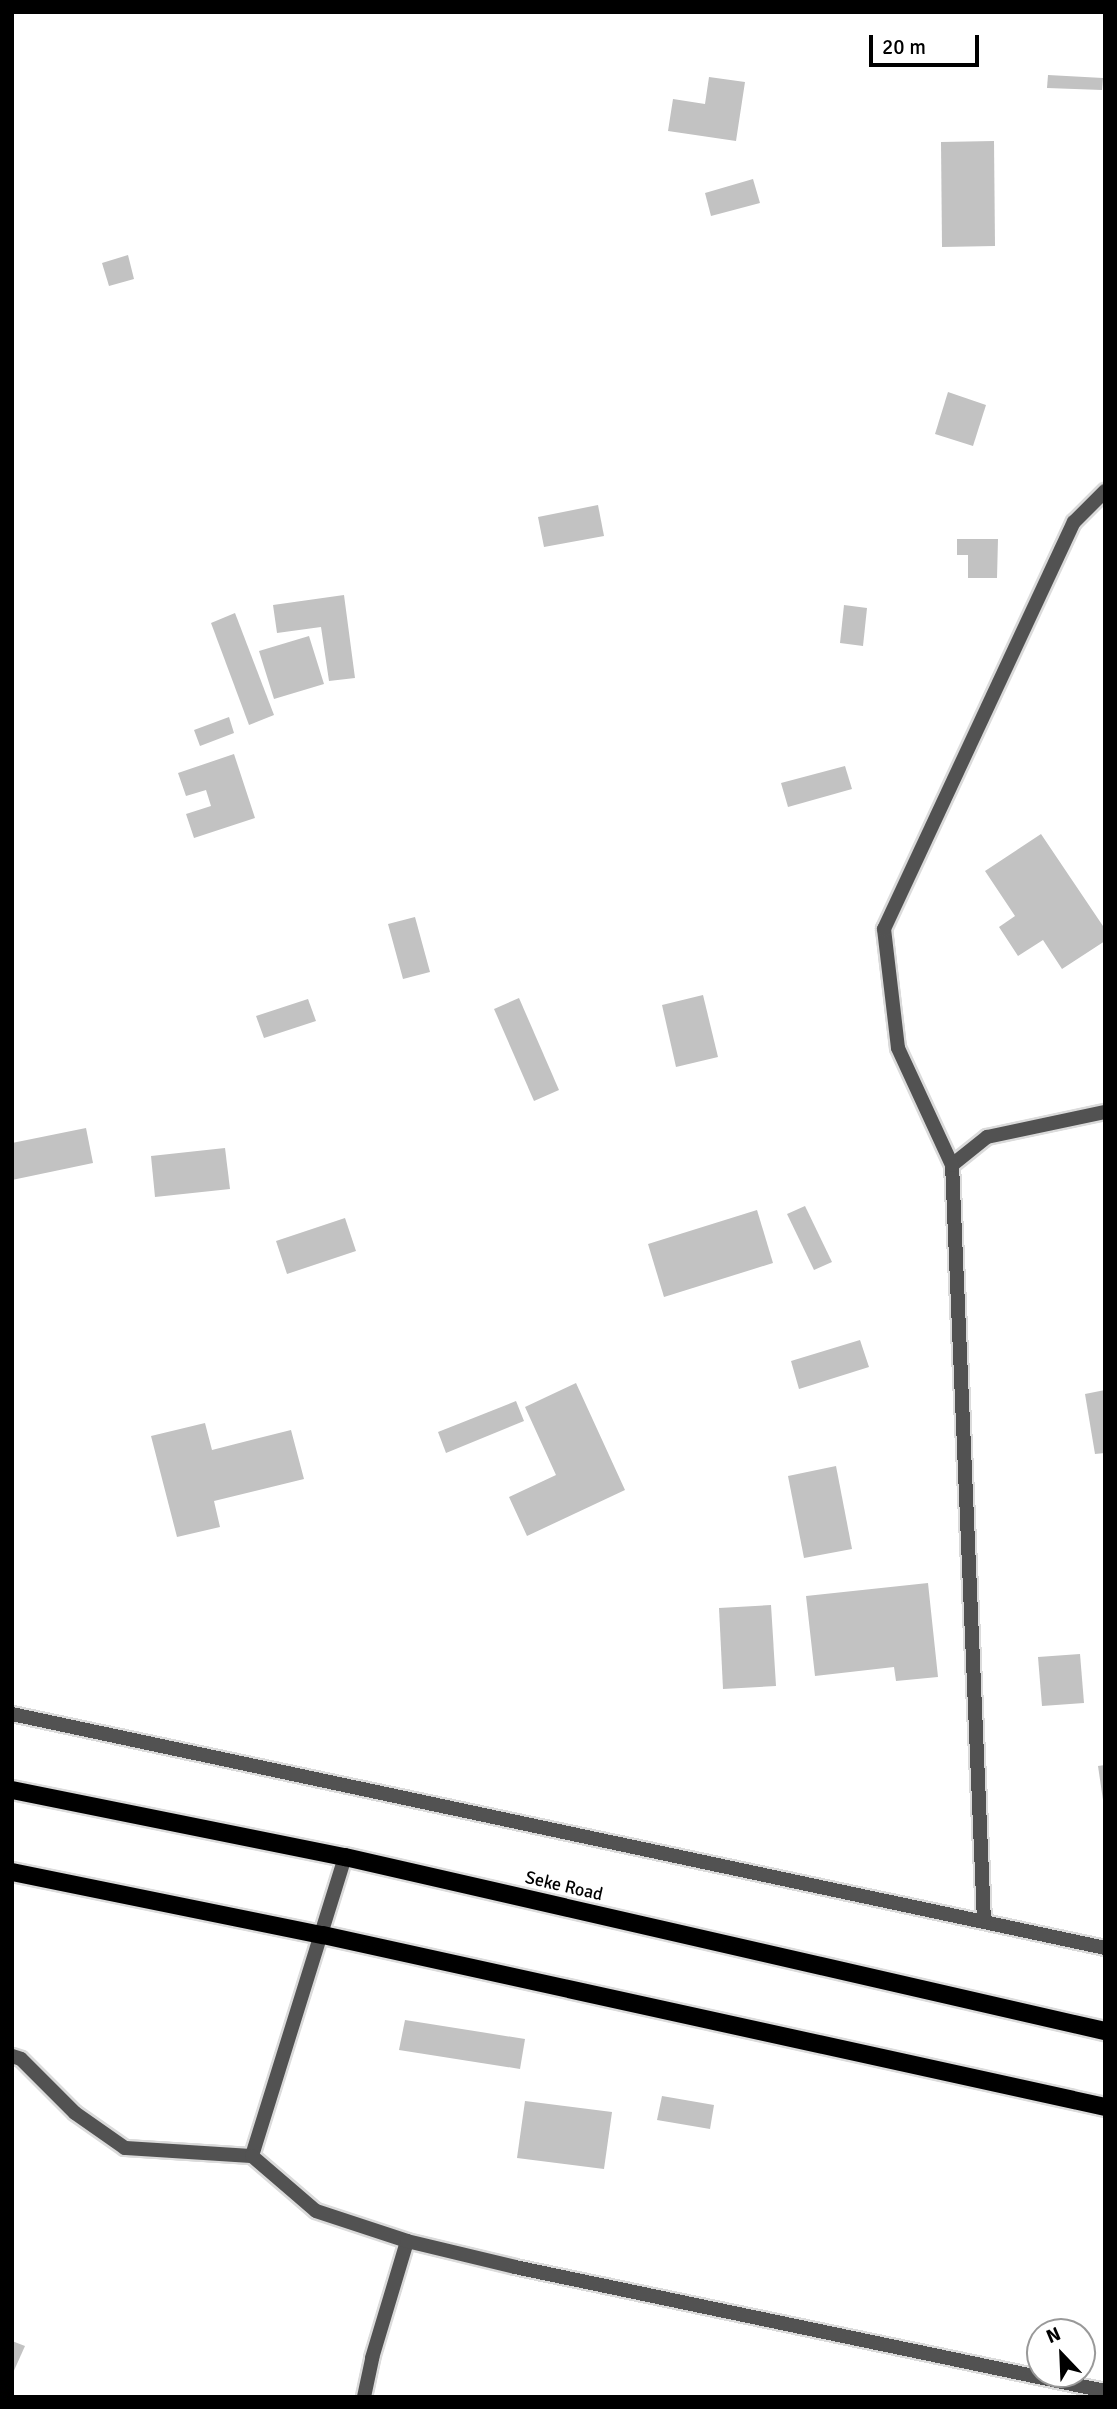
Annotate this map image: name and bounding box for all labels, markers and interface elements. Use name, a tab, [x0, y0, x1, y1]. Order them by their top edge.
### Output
scale bar	[872, 21, 982, 65]
text: 20 m	[882, 34, 926, 60]
street label: Seke Road	[523, 1867, 605, 1905]
north arrow	[1026, 2318, 1096, 2388]
text: N	[1043, 2322, 1064, 2349]

